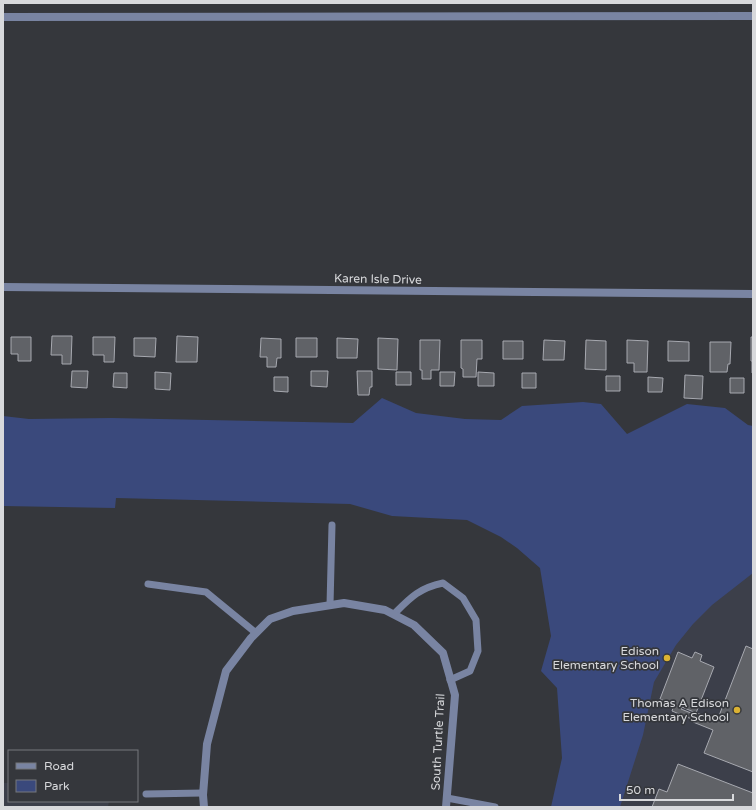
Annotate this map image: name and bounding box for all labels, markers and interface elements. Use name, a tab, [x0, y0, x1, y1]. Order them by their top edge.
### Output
street label: Karen Isle Drive	[334, 271, 422, 287]
place label: Edison Elementary School	[552, 644, 659, 672]
marker: Edison Elementary School	[662, 653, 672, 663]
street label: South Turtle Trail	[428, 693, 448, 791]
place label: Thomas A Edison Elementary School	[622, 696, 729, 724]
marker: Thomas A Edison Elementary School	[732, 705, 742, 715]
legend	[8, 750, 138, 802]
text: Road	[44, 759, 74, 773]
scale bar	[620, 776, 733, 802]
text: Park	[44, 779, 70, 793]
text: 50 m	[626, 783, 655, 797]

